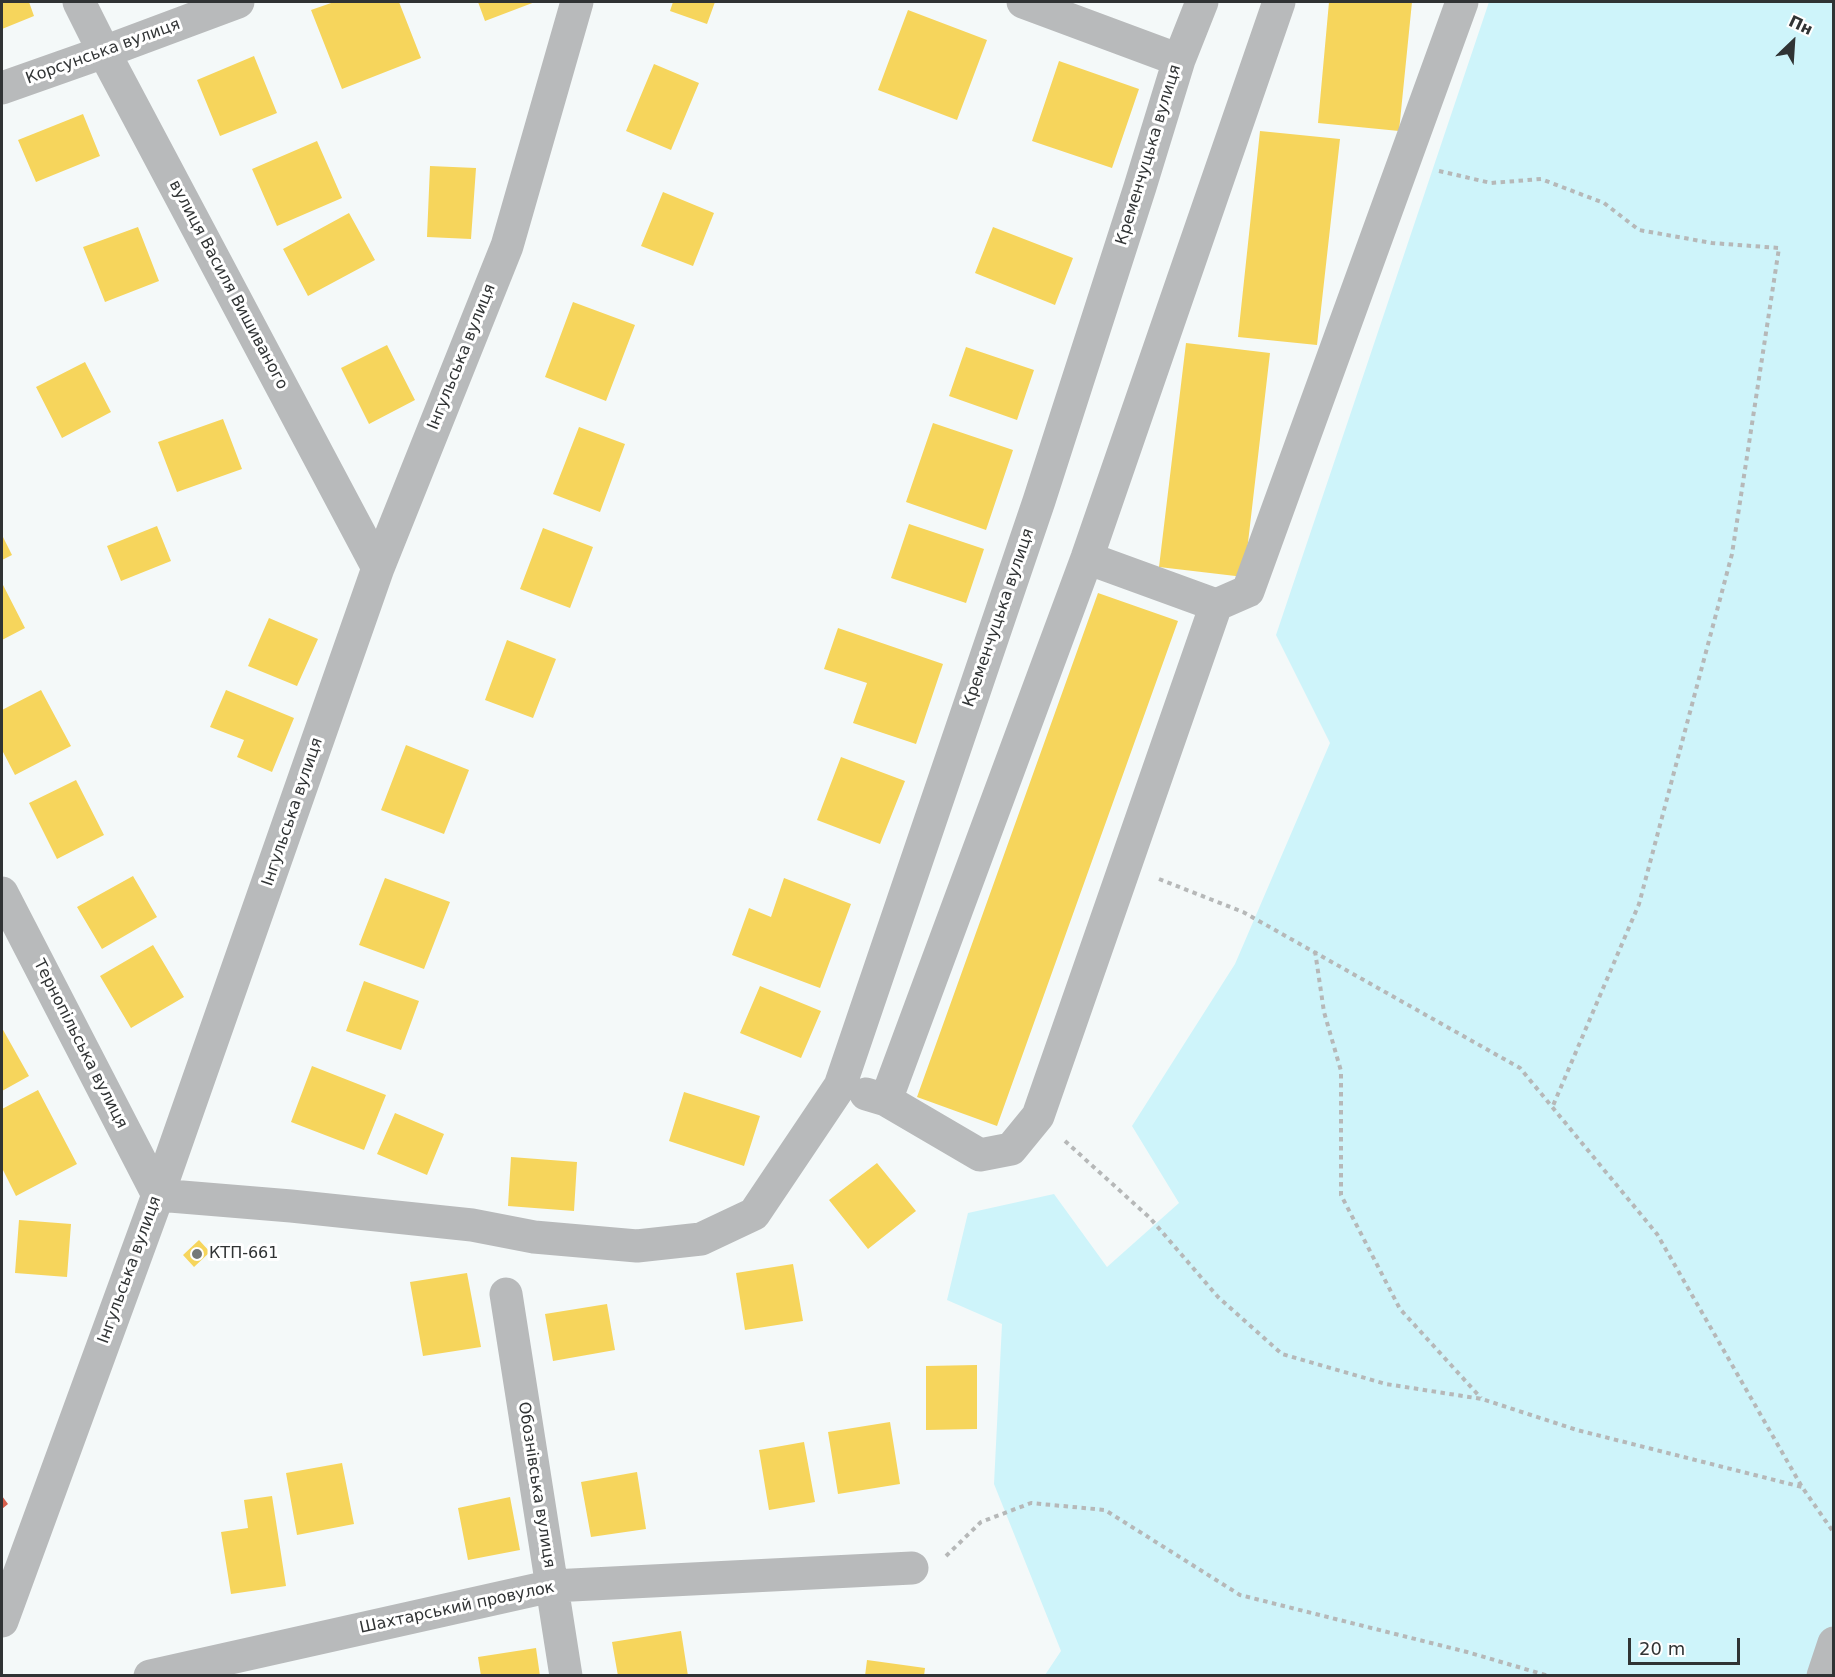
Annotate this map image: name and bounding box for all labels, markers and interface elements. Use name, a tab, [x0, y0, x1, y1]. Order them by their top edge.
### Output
text: Пн	[1786, 11, 1816, 39]
north arrow	[1763, 12, 1823, 72]
street label: Корсунська вулиця	[23, 15, 183, 89]
street label: Кременчуцька вулиця	[1112, 63, 1186, 247]
street label: вулиця Василя Вишиваного	[165, 177, 291, 393]
street label: Інгульська вулиця	[424, 281, 500, 433]
street label: Кременчуцька вулиця	[959, 526, 1039, 710]
street label: Інгульська вулиця	[259, 735, 327, 889]
street label: Тернопільська вулиця	[29, 956, 131, 1132]
street label: Інгульська вулиця	[94, 1194, 166, 1346]
place label: КТП-661	[209, 1244, 278, 1264]
marker: КТП-661	[190, 1247, 204, 1261]
street label: Обознівська вулиця	[513, 1401, 559, 1569]
street label: Шахтарський провулок	[358, 1578, 556, 1638]
scale bar	[1631, 1626, 1744, 1664]
text: 20 m	[1639, 1638, 1685, 1659]

